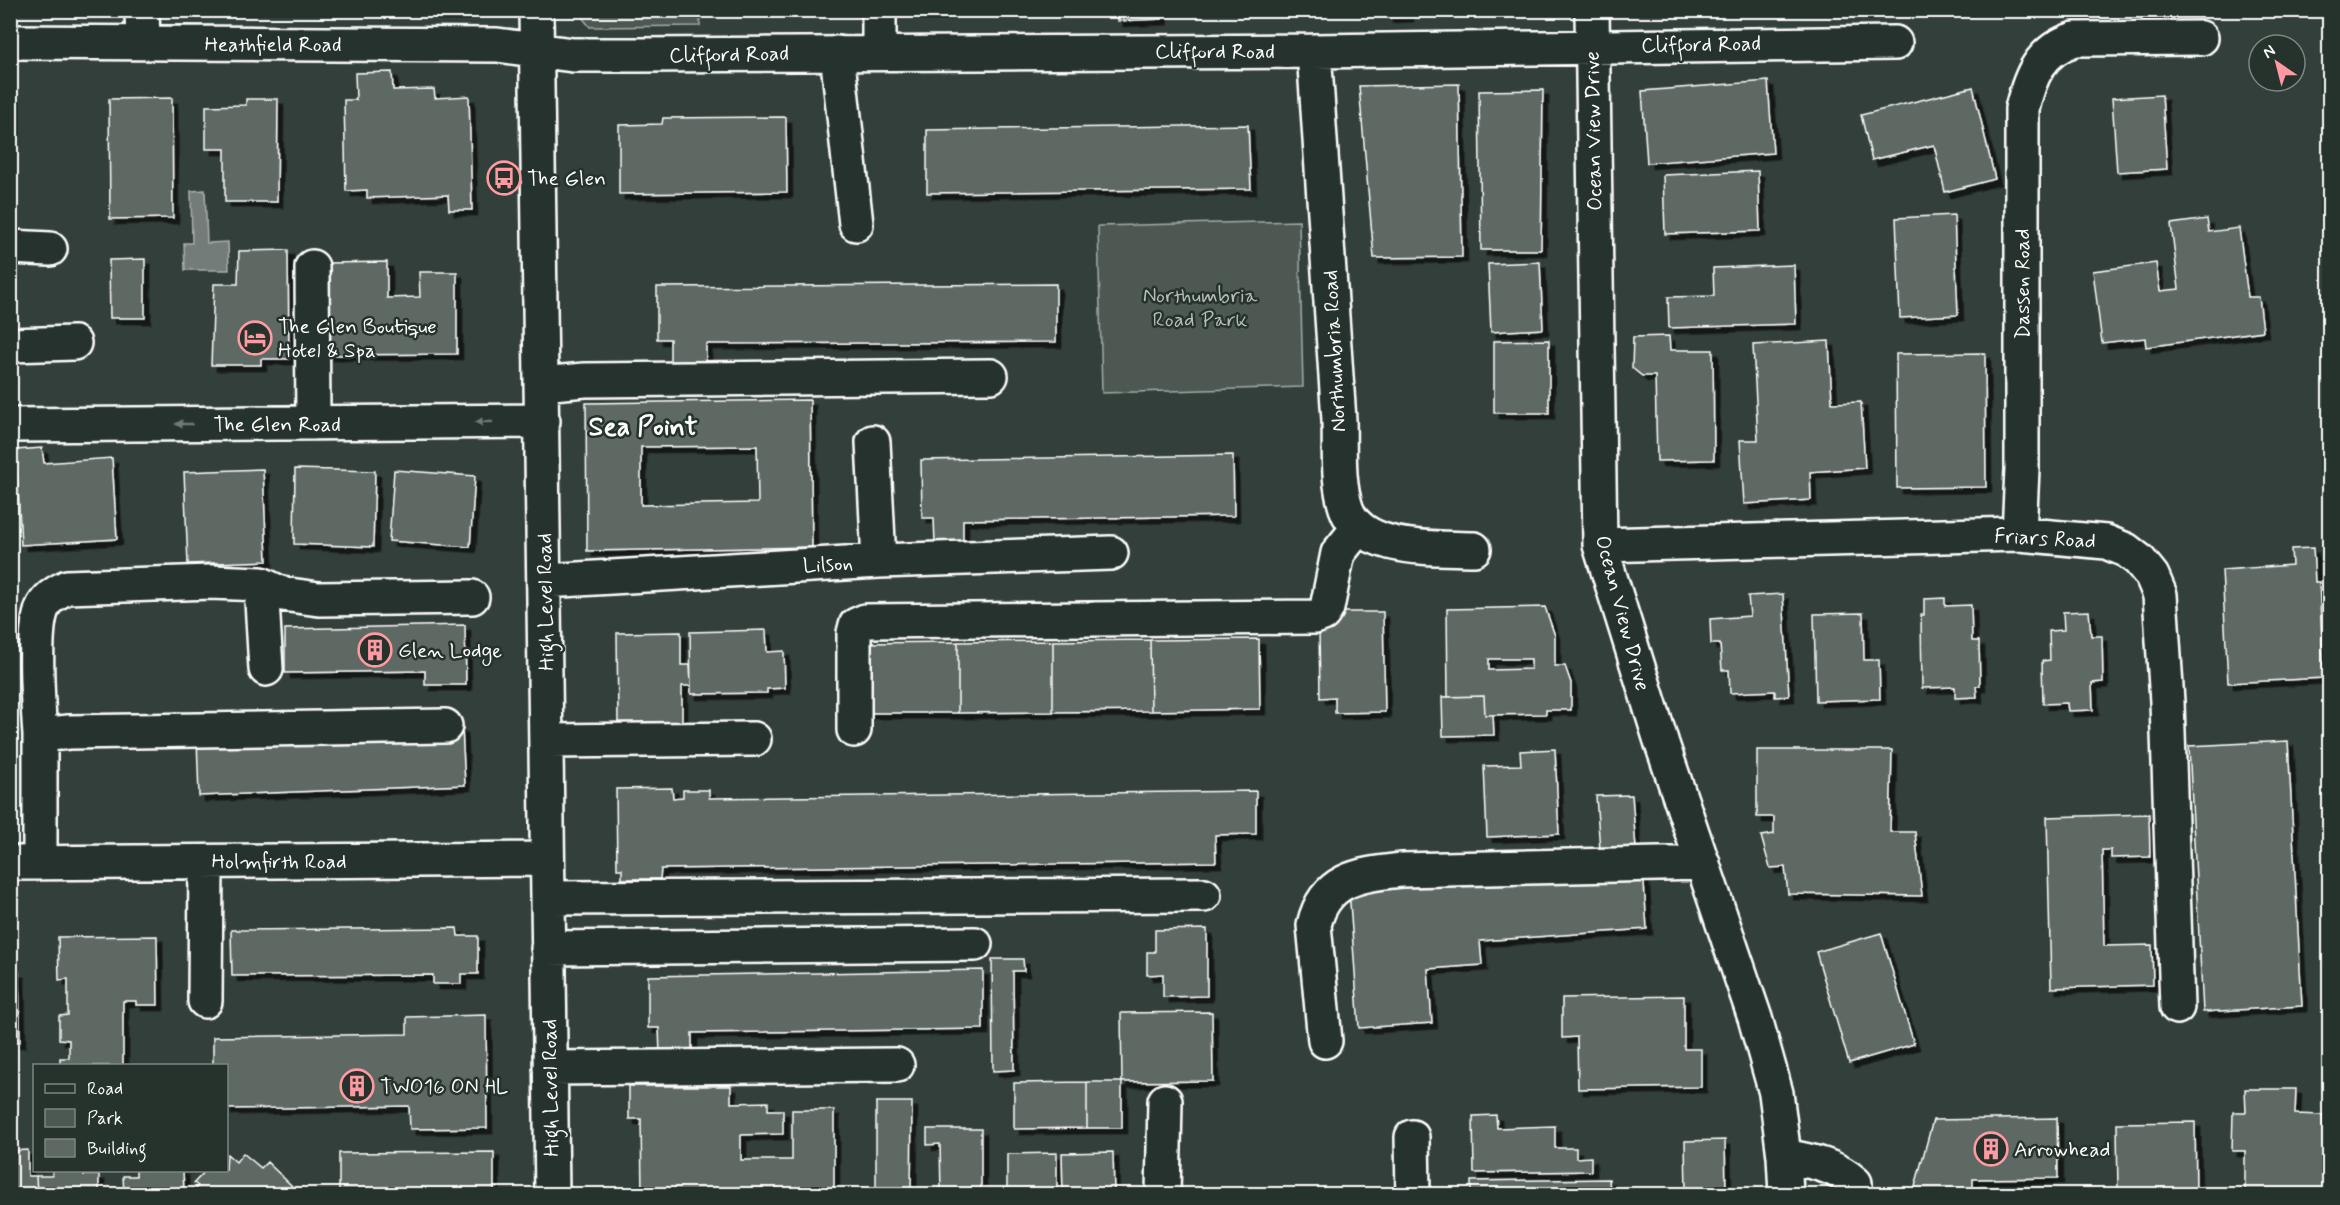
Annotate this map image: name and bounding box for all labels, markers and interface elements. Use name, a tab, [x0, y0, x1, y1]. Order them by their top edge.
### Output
street label: Clifford Road	[1641, 30, 1761, 62]
street label: Heathfield Road	[204, 31, 342, 59]
north arrow	[2247, 33, 2307, 93]
street label: Clifford Road	[1155, 38, 1275, 68]
street label: Clifford Road	[669, 40, 789, 72]
text: N	[2259, 40, 2280, 64]
street label: Ocean View Drive	[1579, 51, 1609, 211]
bus stop icon: The Glen	[486, 160, 522, 196]
place label: The Glen	[527, 165, 606, 193]
street label: Dassen Road	[2009, 229, 2037, 339]
street label: Northumbria Road	[1317, 269, 1353, 433]
park label: Northumbria Road Park	[1143, 282, 1258, 334]
place label: The Glen Boutique Hotel & Spa	[278, 313, 437, 365]
hotel icon: The Glen Boutique Hotel & Spa	[237, 320, 273, 356]
district label: Sea Point	[588, 410, 698, 445]
street label: The Glen Road	[213, 411, 341, 439]
one-way arrow	[475, 417, 494, 426]
one-way arrow	[175, 419, 194, 429]
street label: Friars Road	[1994, 522, 2096, 556]
street label: Ocean View Drive	[1588, 532, 1656, 694]
street label: High Level Road	[531, 533, 563, 671]
street label: Lilson	[802, 550, 854, 580]
building icon: Glen Lodge	[357, 632, 393, 668]
place label: Glen Lodge	[398, 637, 502, 666]
street label: Holmfirth Road	[211, 848, 347, 876]
street label: High Level Road	[536, 1019, 568, 1157]
legend	[33, 1064, 228, 1172]
building icon: TWO16 ON HL	[339, 1068, 375, 1104]
place label: TWO16 ON HL	[380, 1073, 508, 1101]
text: Road	[87, 1077, 123, 1101]
text: Park	[87, 1107, 123, 1131]
building icon: Arrowhead	[1973, 1131, 2009, 1167]
place label: Arrowhead	[2014, 1136, 2110, 1164]
text: Building	[87, 1137, 147, 1163]

